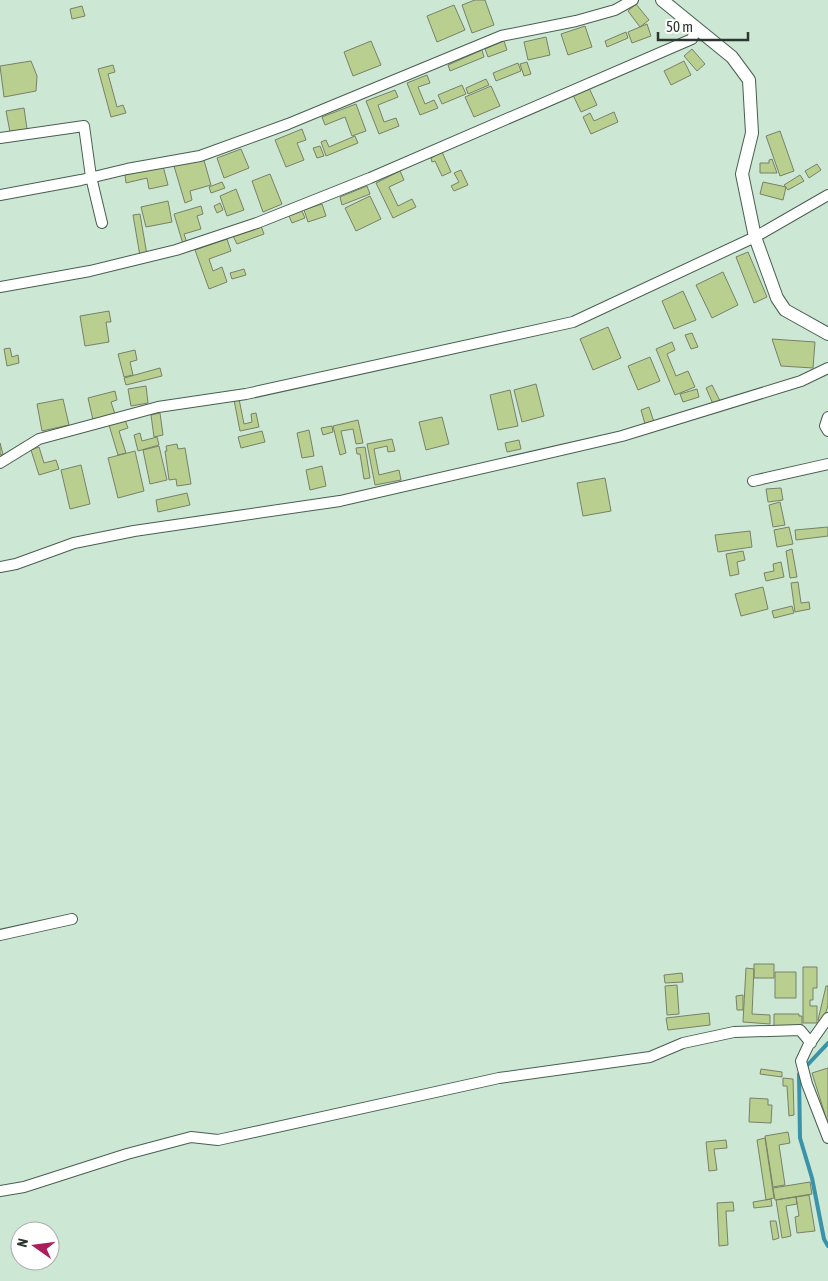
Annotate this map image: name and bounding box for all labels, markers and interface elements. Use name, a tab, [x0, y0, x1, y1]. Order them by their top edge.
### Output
scale bar	[658, 10, 748, 42]
text: 50 m	[666, 18, 693, 35]
north arrow	[10, 1221, 60, 1271]
text: N	[14, 1237, 31, 1249]

